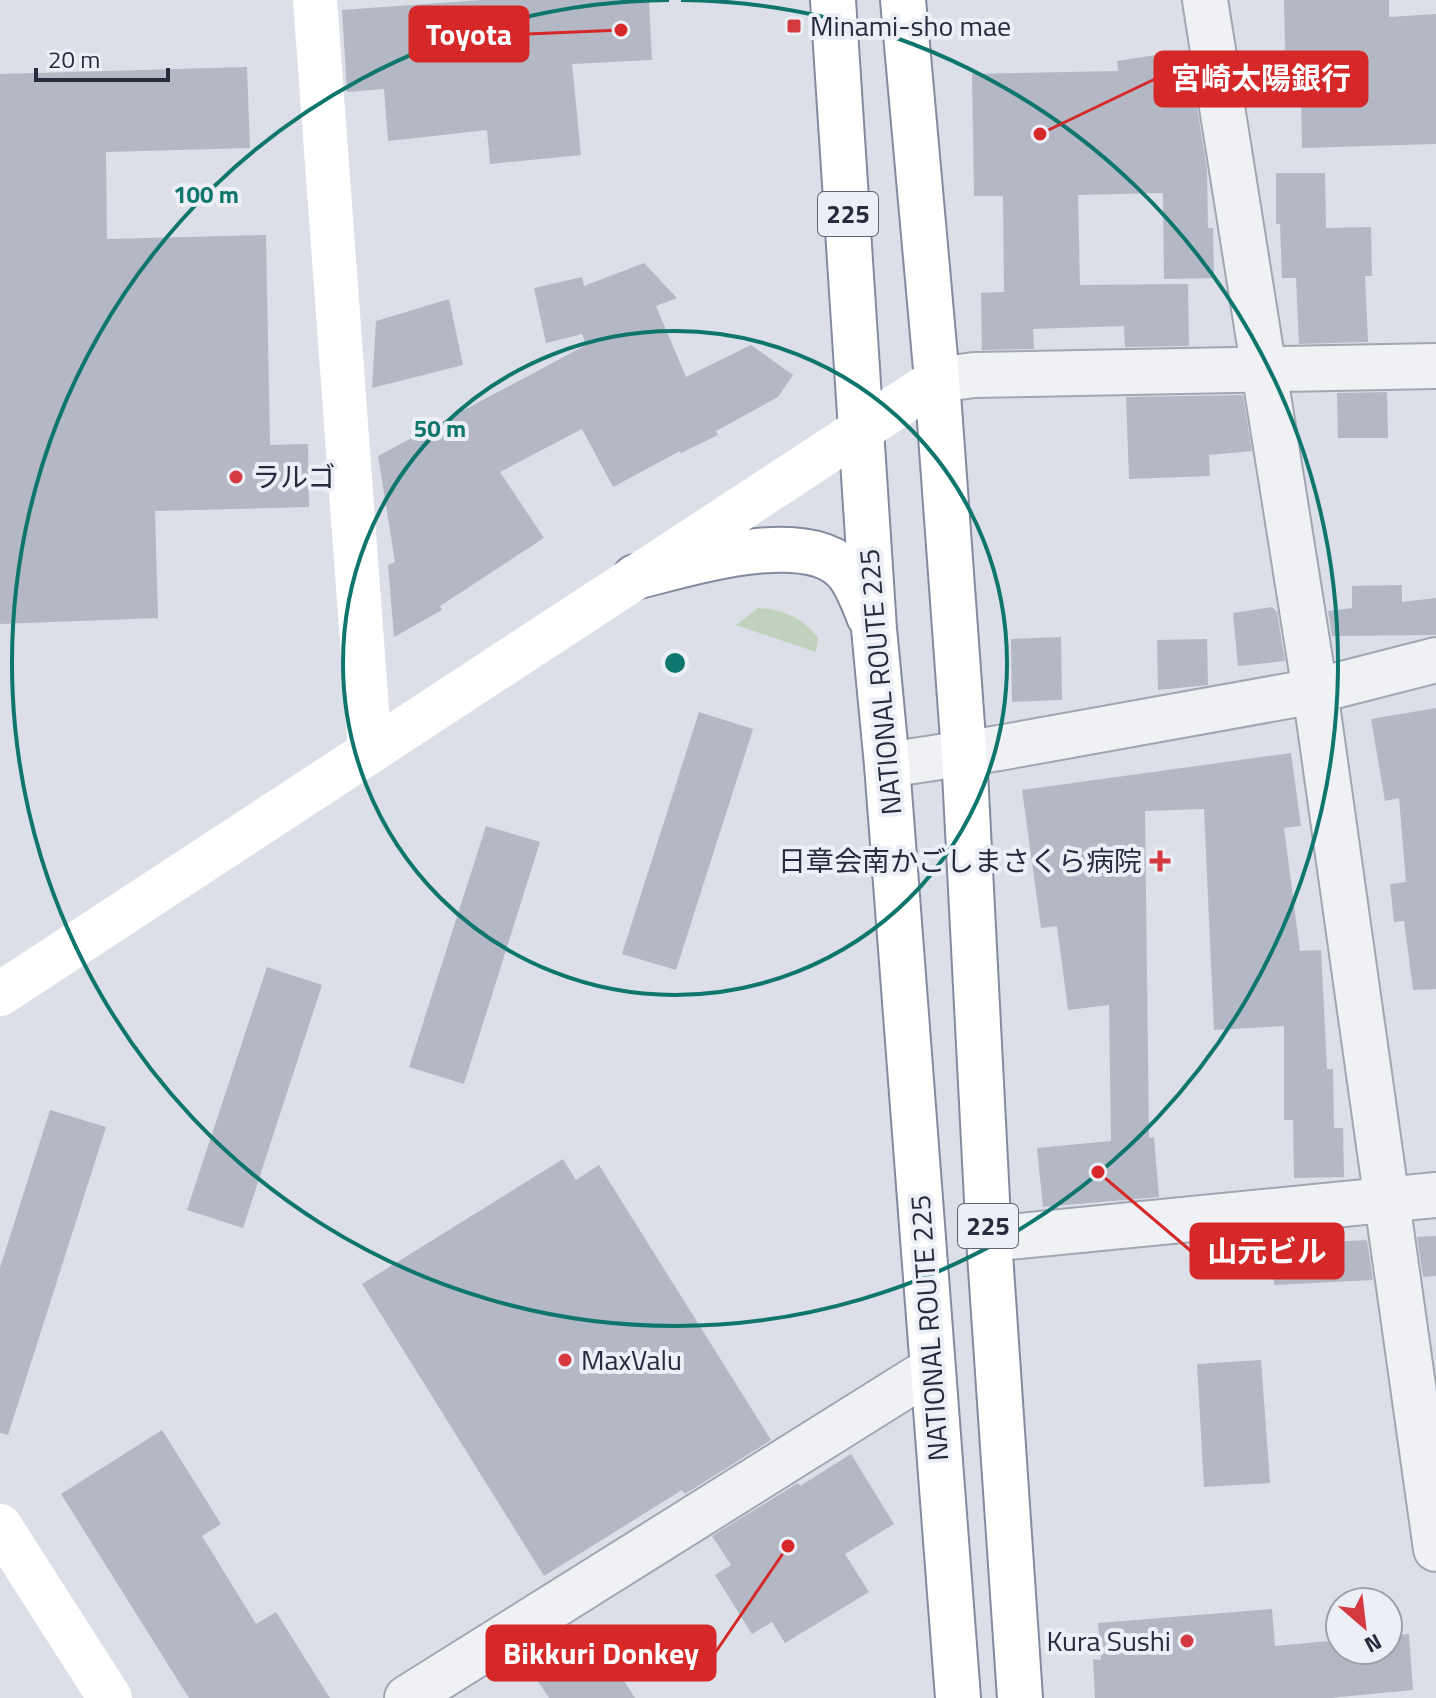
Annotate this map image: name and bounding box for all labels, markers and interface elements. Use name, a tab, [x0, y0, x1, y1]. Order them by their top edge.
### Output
place label: Minami-sho mae	[810, 4, 1011, 47]
callout: Toyota	[410, 7, 528, 61]
text: Toyota	[426, 11, 512, 57]
marker: Minami-sho mae	[785, 17, 803, 35]
scale bar	[36, 32, 168, 82]
text: 20 m	[48, 41, 100, 77]
callout: 宮崎太陽銀行	[1155, 52, 1367, 106]
text: 宮崎太陽銀行	[1171, 55, 1351, 101]
text: 100 m	[173, 176, 239, 212]
road number: 225	[818, 192, 878, 236]
text: 50 m	[414, 410, 466, 446]
place label: ラルゴ	[252, 455, 335, 498]
marker: ラルゴ	[227, 468, 245, 486]
street label: NATIONAL ROUTE 225	[846, 547, 913, 817]
centre of rings	[661, 649, 689, 677]
place label: 日章会南かごしまさくら病院	[778, 839, 1142, 882]
marker: 日章会南かごしまさくら病院	[1149, 850, 1171, 872]
street label: NATIONAL ROUTE 225	[898, 1193, 959, 1463]
road number: 225	[958, 1204, 1018, 1248]
callout: 山元ビル	[1191, 1224, 1343, 1278]
text: 山元ビル	[1207, 1228, 1327, 1274]
place label: MaxValu	[581, 1338, 682, 1381]
marker: MaxValu	[556, 1351, 574, 1369]
north arrow	[1324, 1586, 1404, 1666]
place label: Kura Sushi	[1046, 1619, 1171, 1662]
text: N	[1359, 1625, 1388, 1662]
callout: Bikkuri Donkey	[487, 1626, 715, 1680]
text: Bikkuri Donkey	[503, 1630, 699, 1676]
marker: Kura Sushi	[1178, 1632, 1196, 1650]

